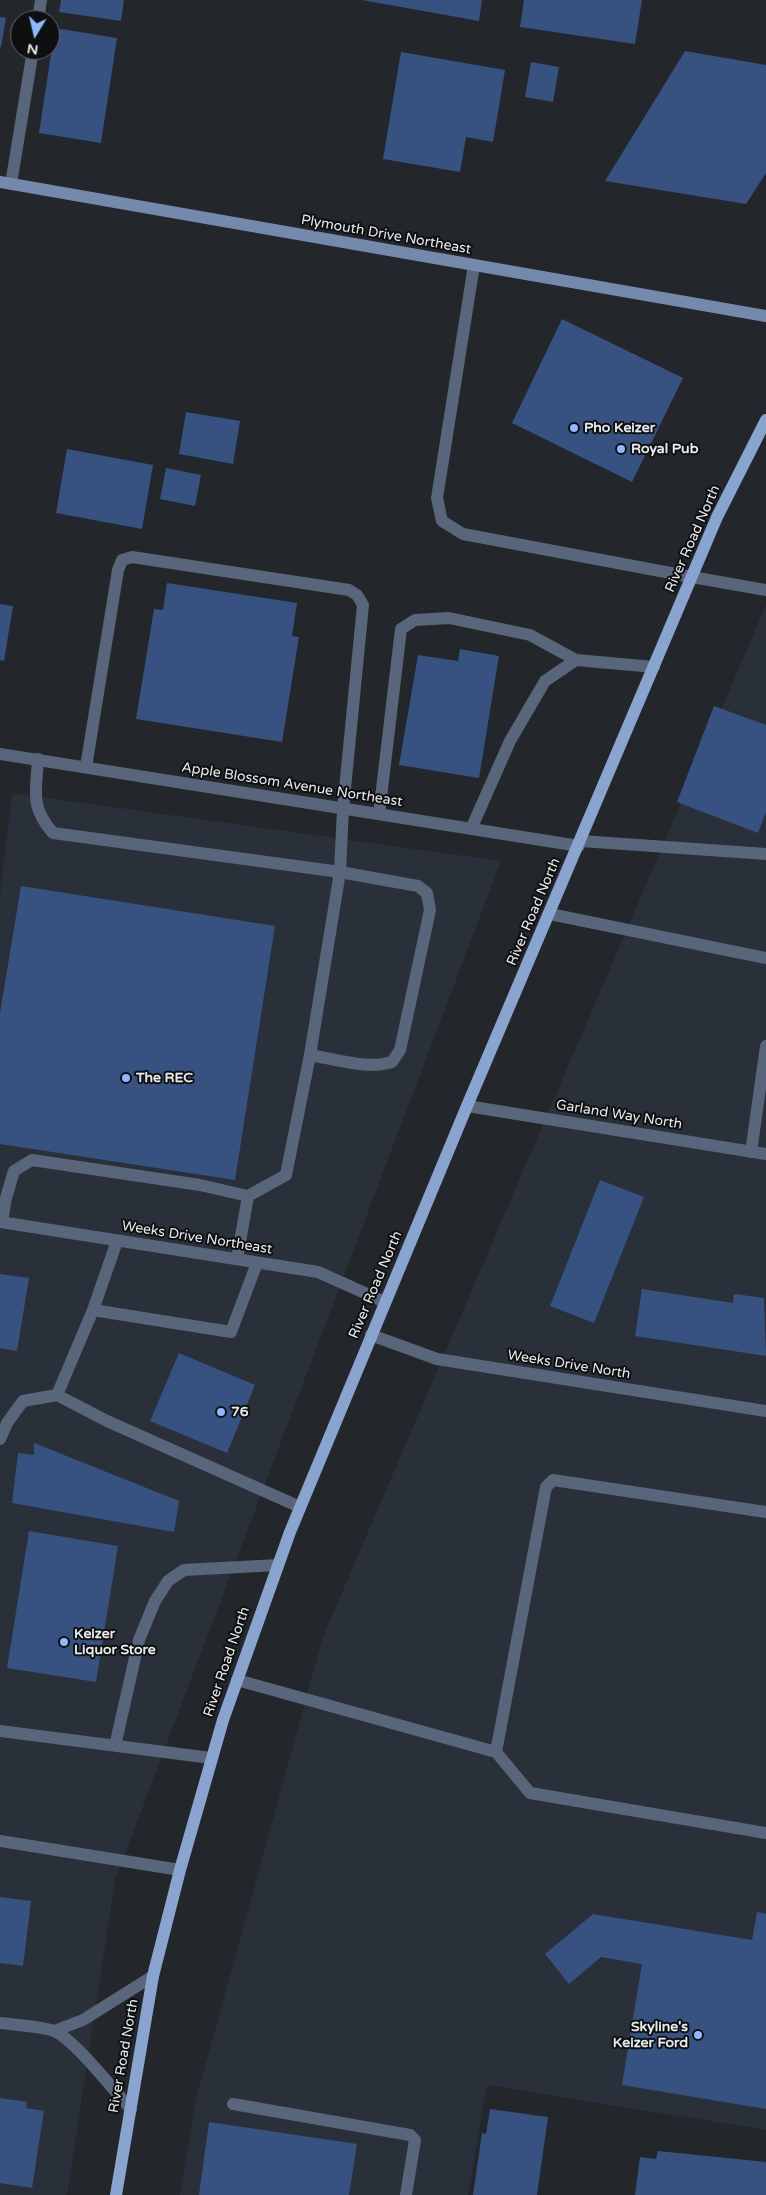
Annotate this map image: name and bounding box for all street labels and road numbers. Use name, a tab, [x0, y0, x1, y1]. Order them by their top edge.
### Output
street label: Plymouth Drive Northeast	[300, 212, 472, 258]
street label: River Road North	[662, 483, 724, 595]
street label: Apple Blossom Avenue Northeast	[180, 759, 404, 811]
street label: River Road North	[504, 856, 564, 968]
street label: Garland Way North	[555, 1097, 683, 1133]
street label: Weeks Drive Northeast	[121, 1218, 273, 1258]
street label: River Road North	[346, 1229, 406, 1341]
street label: Weeks Drive North	[506, 1347, 632, 1383]
street label: River Road North	[200, 1605, 254, 1719]
street label: River Road North	[106, 1998, 142, 2114]

